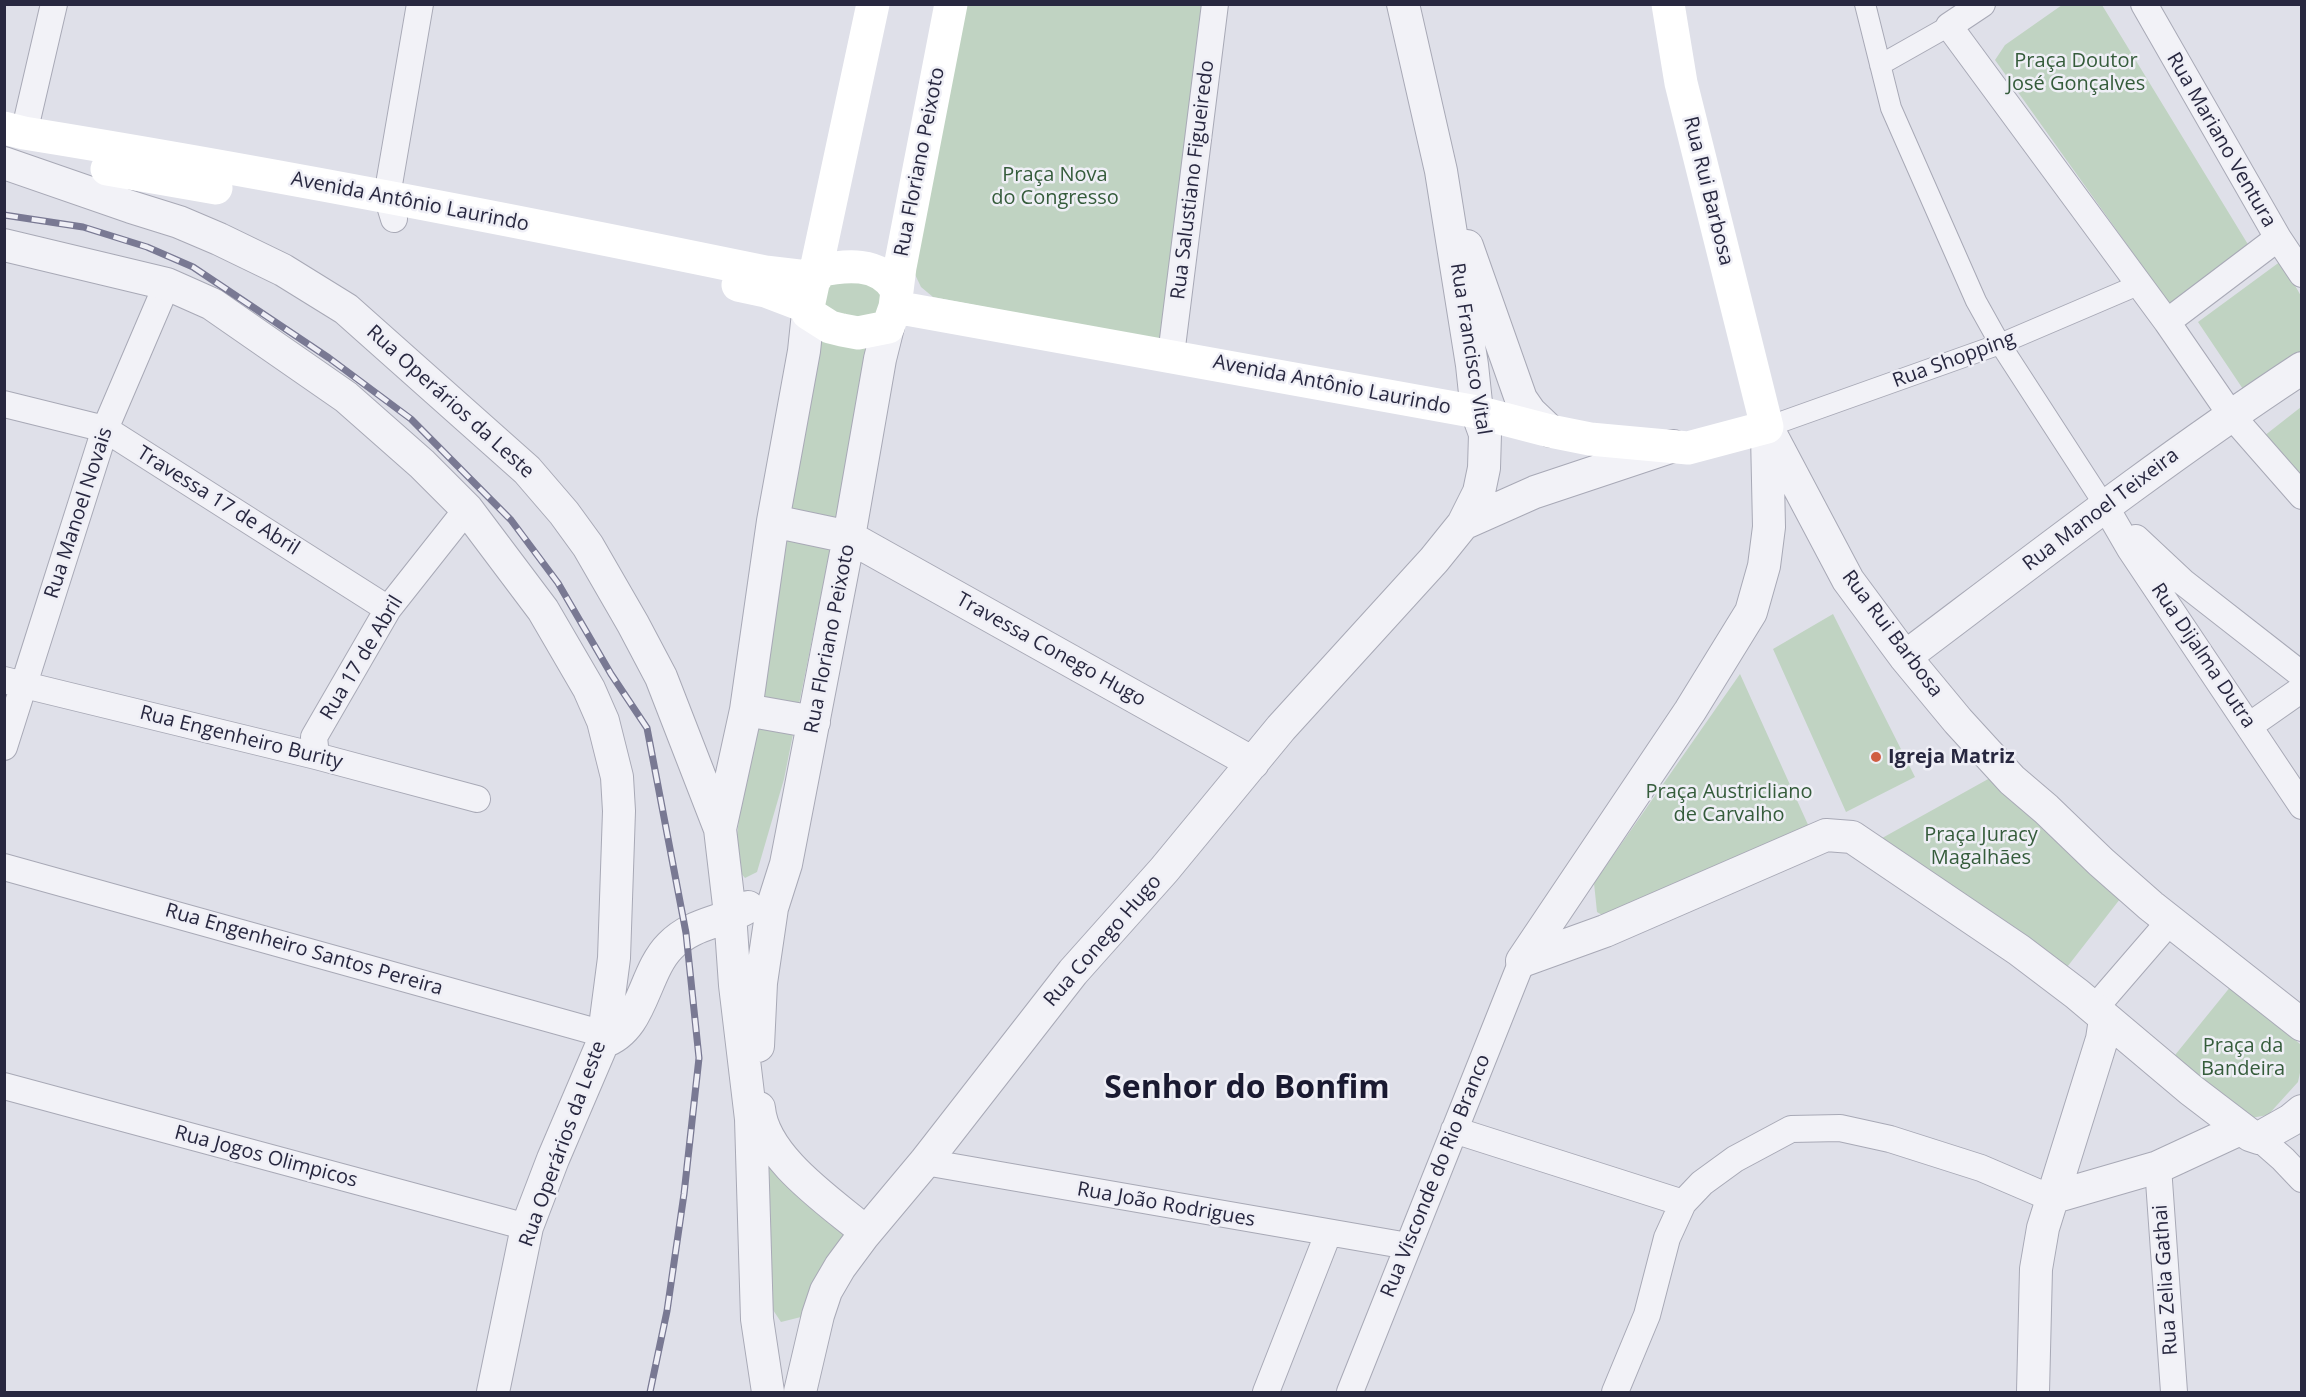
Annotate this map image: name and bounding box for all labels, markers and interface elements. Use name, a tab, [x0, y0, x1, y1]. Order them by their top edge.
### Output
street label: Rua Mariano Ventura	[2161, 48, 2281, 232]
park label: Praça Doutor José Gonçalves	[2007, 49, 2145, 96]
street label: Rua Salustiano Figueiredo	[1166, 59, 1220, 301]
street label: Rua Floriano Peixoto	[890, 65, 950, 259]
street label: Rua Rui Barbosa	[1678, 114, 1738, 268]
park label: Praça Nova do Congresso	[991, 163, 1119, 210]
street label: Avenida Antônio Laurindo	[289, 167, 531, 237]
street label: Rua Francisco Vital	[1445, 261, 1495, 437]
street label: Rua Operários da Leste	[361, 320, 539, 484]
street label: Rua Shopping	[1889, 327, 2019, 393]
street label: Avenida Antônio Laurindo	[1211, 350, 1453, 420]
street label: Rua Manoel Novais	[40, 424, 118, 602]
street label: Travessa 17 de Abril	[132, 441, 304, 561]
street label: Rua Manoel Teixeira	[2018, 444, 2184, 576]
street label: Rua Floriano Peixoto	[800, 542, 860, 736]
street label: Rua Rui Barbosa	[1836, 566, 1948, 702]
street label: Rua Dijalma Dutra	[2146, 579, 2260, 733]
street label: Travessa Conego Hugo	[952, 588, 1150, 712]
street label: Rua 17 de Abril	[315, 591, 409, 725]
street label: Rua Engenheiro Burity	[137, 701, 345, 775]
place label: Igreja Matriz	[1888, 745, 2015, 769]
marker: Igreja Matriz	[1869, 750, 1883, 764]
park label: Praça Austricliano de Carvalho	[1645, 780, 1813, 827]
park label: Praça Juracy Magalhães	[1924, 823, 2038, 870]
street label: Rua Conego Hugo	[1039, 870, 1167, 1012]
street label: Rua Engenheiro Santos Pereira	[162, 899, 446, 1001]
park label: Praça da Bandeira	[2201, 1034, 2285, 1081]
street label: Rua Operários da Leste	[515, 1038, 611, 1250]
street label: Rua Visconde do Rio Branco	[1376, 1051, 1496, 1301]
district label: Senhor do Bonfim	[1104, 1070, 1390, 1108]
street label: Rua Jogos Olimpicos	[172, 1121, 360, 1193]
street label: Rua João Rodrigues	[1075, 1178, 1257, 1232]
street label: Rua Zelia Gathai	[2149, 1204, 2183, 1356]

